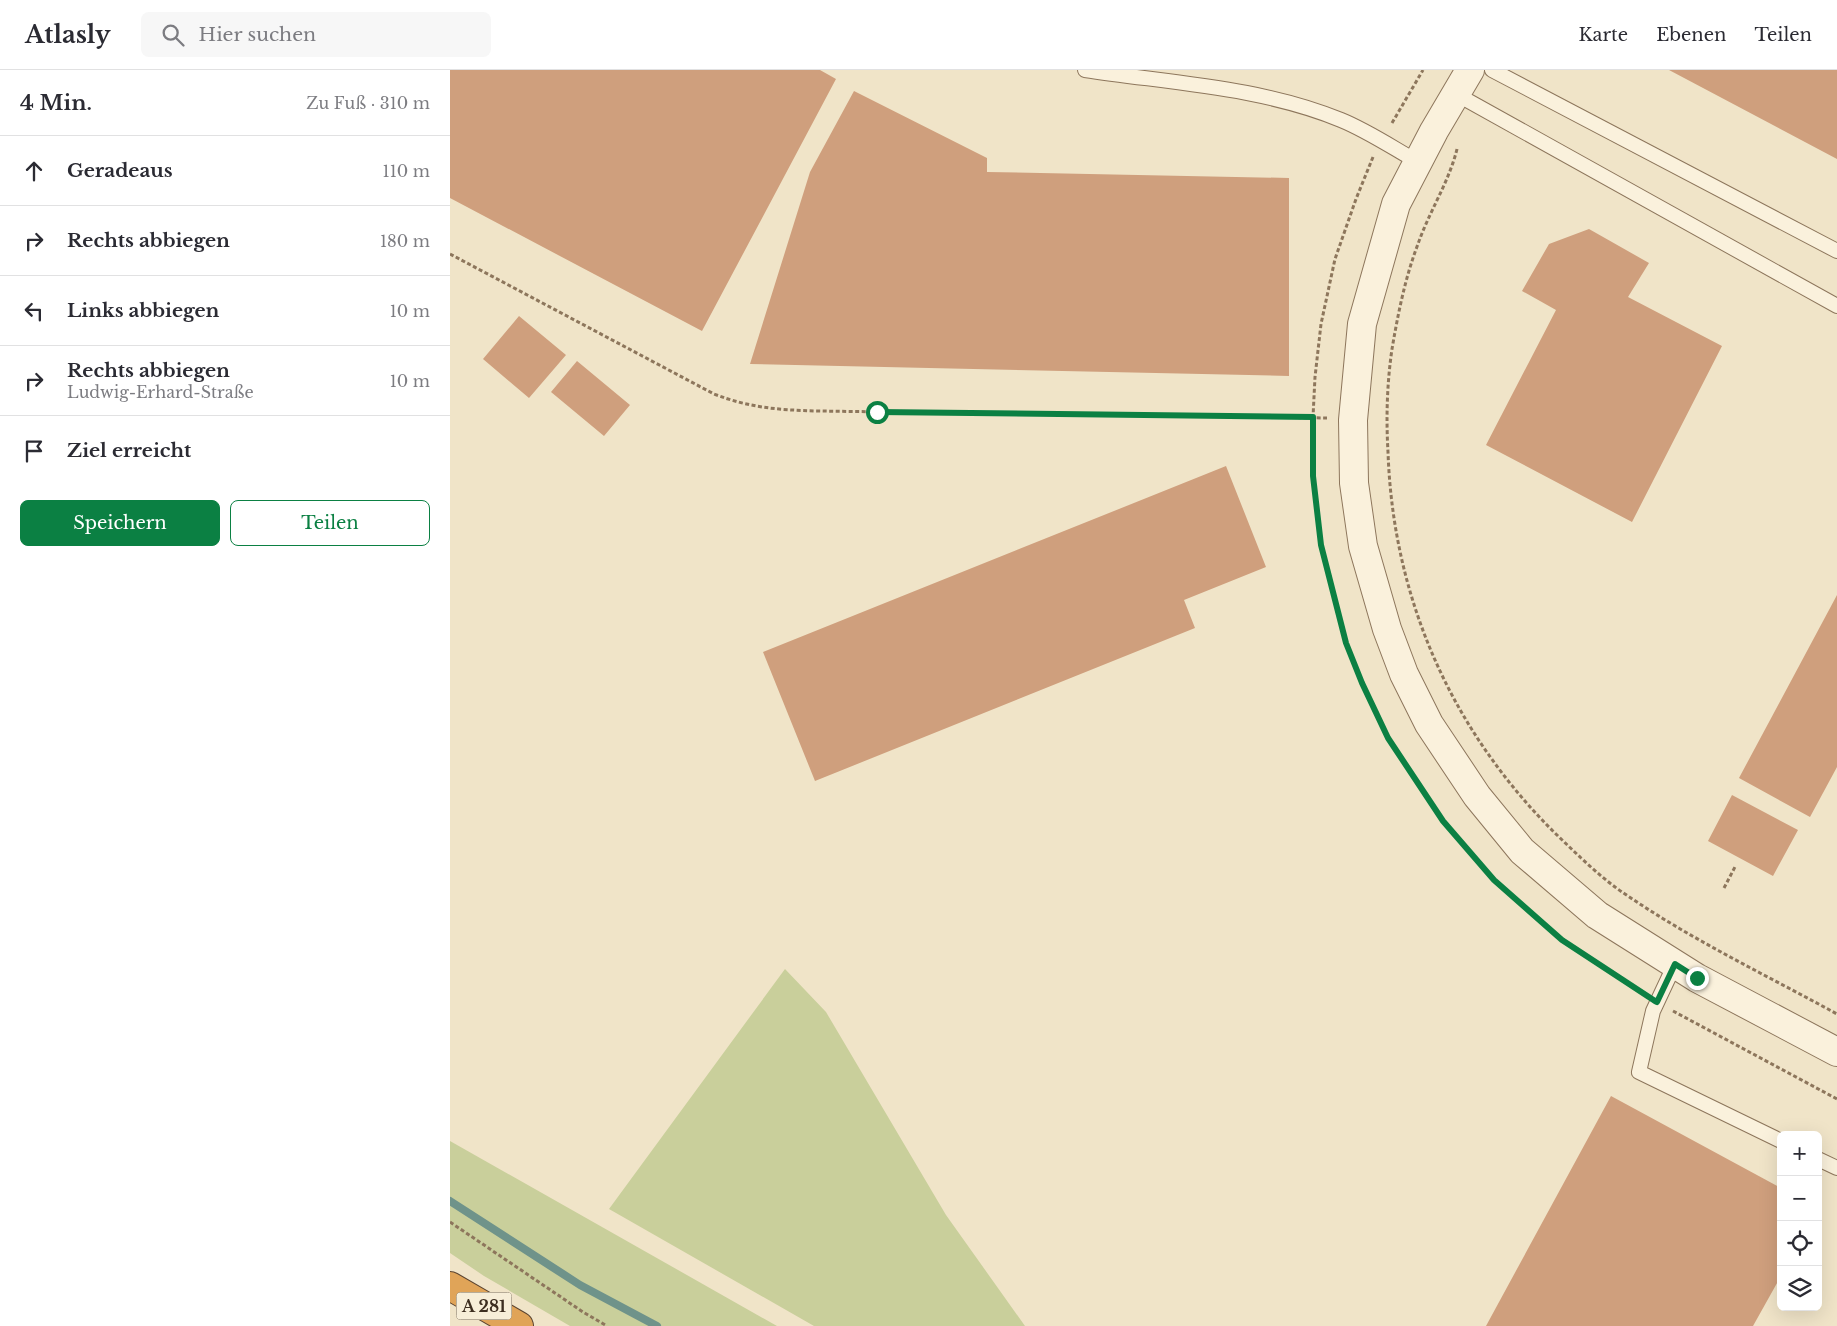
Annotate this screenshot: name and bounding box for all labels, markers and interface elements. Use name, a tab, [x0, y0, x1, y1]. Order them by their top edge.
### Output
search box	[141, 12, 491, 57]
text: Atlasly	[25, 20, 111, 49]
icon: search	[159, 21, 187, 49]
text: Hier suchen	[199, 23, 316, 46]
text: Karte	[1578, 24, 1628, 46]
text: Ebenen	[1656, 24, 1726, 46]
text: Teilen	[1754, 24, 1812, 46]
text: 4 Min.	[20, 90, 92, 116]
text: Zu Fuß · 310 m	[306, 93, 430, 113]
icon: ahead	[20, 157, 48, 185]
text: Geradeaus	[67, 159, 173, 182]
text: 110 m	[383, 161, 430, 181]
icon: right	[20, 227, 48, 255]
text: Rechts abbiegen	[67, 229, 230, 252]
text: 180 m	[380, 231, 430, 251]
icon: left	[20, 297, 48, 325]
text: Links abbiegen	[67, 299, 219, 322]
text: 10 m	[390, 301, 430, 321]
text: Rechts abbiegen	[67, 359, 230, 382]
icon: right	[20, 367, 48, 395]
text: 10 m	[390, 371, 430, 391]
text: Ludwig-Erhard-Straße	[67, 382, 254, 402]
route start	[866, 401, 889, 424]
icon: arrive	[20, 437, 48, 465]
text: Ziel erreicht	[67, 439, 191, 462]
button: Speichern	[20, 500, 220, 546]
button: Teilen	[230, 500, 430, 546]
route end	[1686, 967, 1709, 990]
map controls	[1777, 1131, 1822, 1311]
button: +	[1777, 1131, 1822, 1176]
button: −	[1777, 1176, 1822, 1221]
button: locate	[1777, 1221, 1822, 1266]
button: layers	[1777, 1266, 1822, 1311]
road number: A 281	[456, 1292, 512, 1320]

